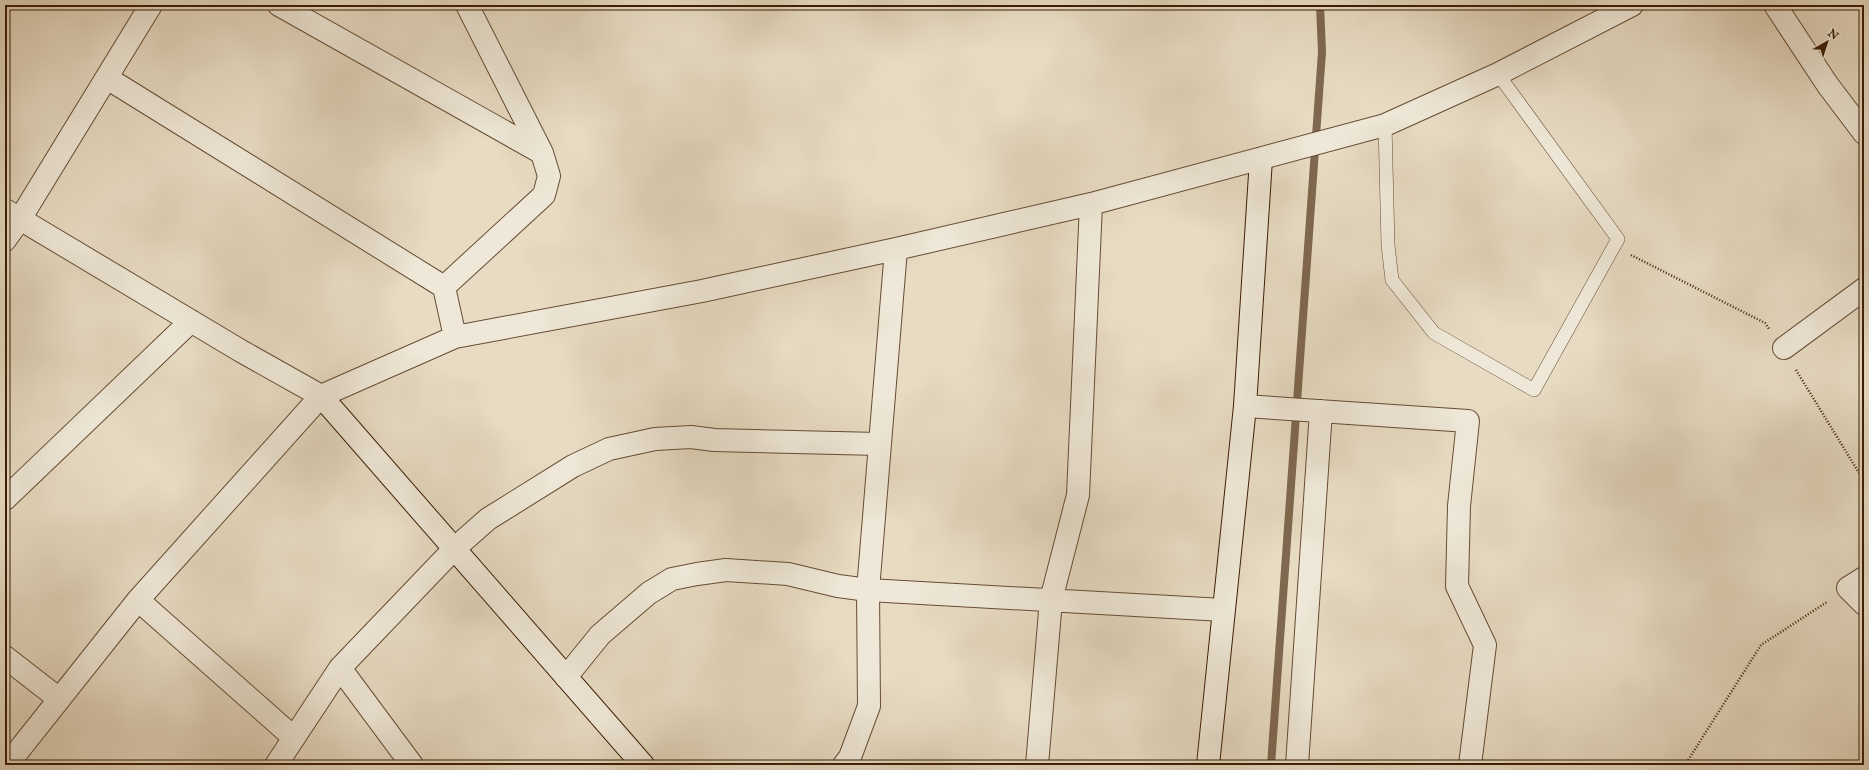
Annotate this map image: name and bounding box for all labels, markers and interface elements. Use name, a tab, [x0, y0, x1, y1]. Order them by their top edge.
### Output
north arrow	[1807, 22, 1847, 62]
text: N	[1824, 26, 1842, 43]

